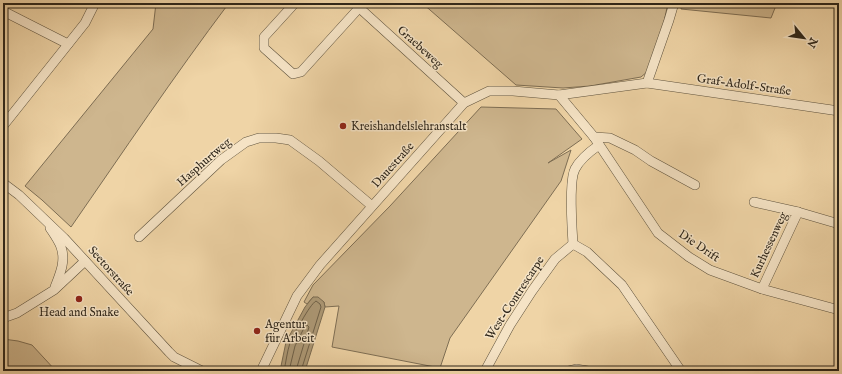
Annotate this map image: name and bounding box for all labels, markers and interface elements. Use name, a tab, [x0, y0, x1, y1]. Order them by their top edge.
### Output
north arrow	[784, 18, 824, 58]
street label: Graebeweg	[394, 23, 446, 72]
text: N	[803, 34, 821, 50]
street label: Graf-Adolf-Straße	[696, 71, 792, 99]
place label: Kreishandelslehranstalt	[351, 119, 466, 134]
marker: Kreishandelslehranstalt	[338, 121, 348, 131]
street label: Hasphurtweg	[174, 134, 235, 190]
street label: Dauestraße	[369, 139, 418, 191]
street label: Kurhessenweg	[747, 209, 791, 280]
street label: Die Drift	[675, 227, 723, 265]
street label: Seetorstraße	[85, 243, 138, 299]
street label: West-Contrescarpe	[482, 253, 549, 343]
marker: Head and Snake	[74, 294, 84, 304]
place label: Head and Snake	[39, 305, 120, 320]
place label: Agentur für Arbeit	[264, 317, 314, 346]
marker: Agentur für Arbeit	[252, 326, 262, 336]

